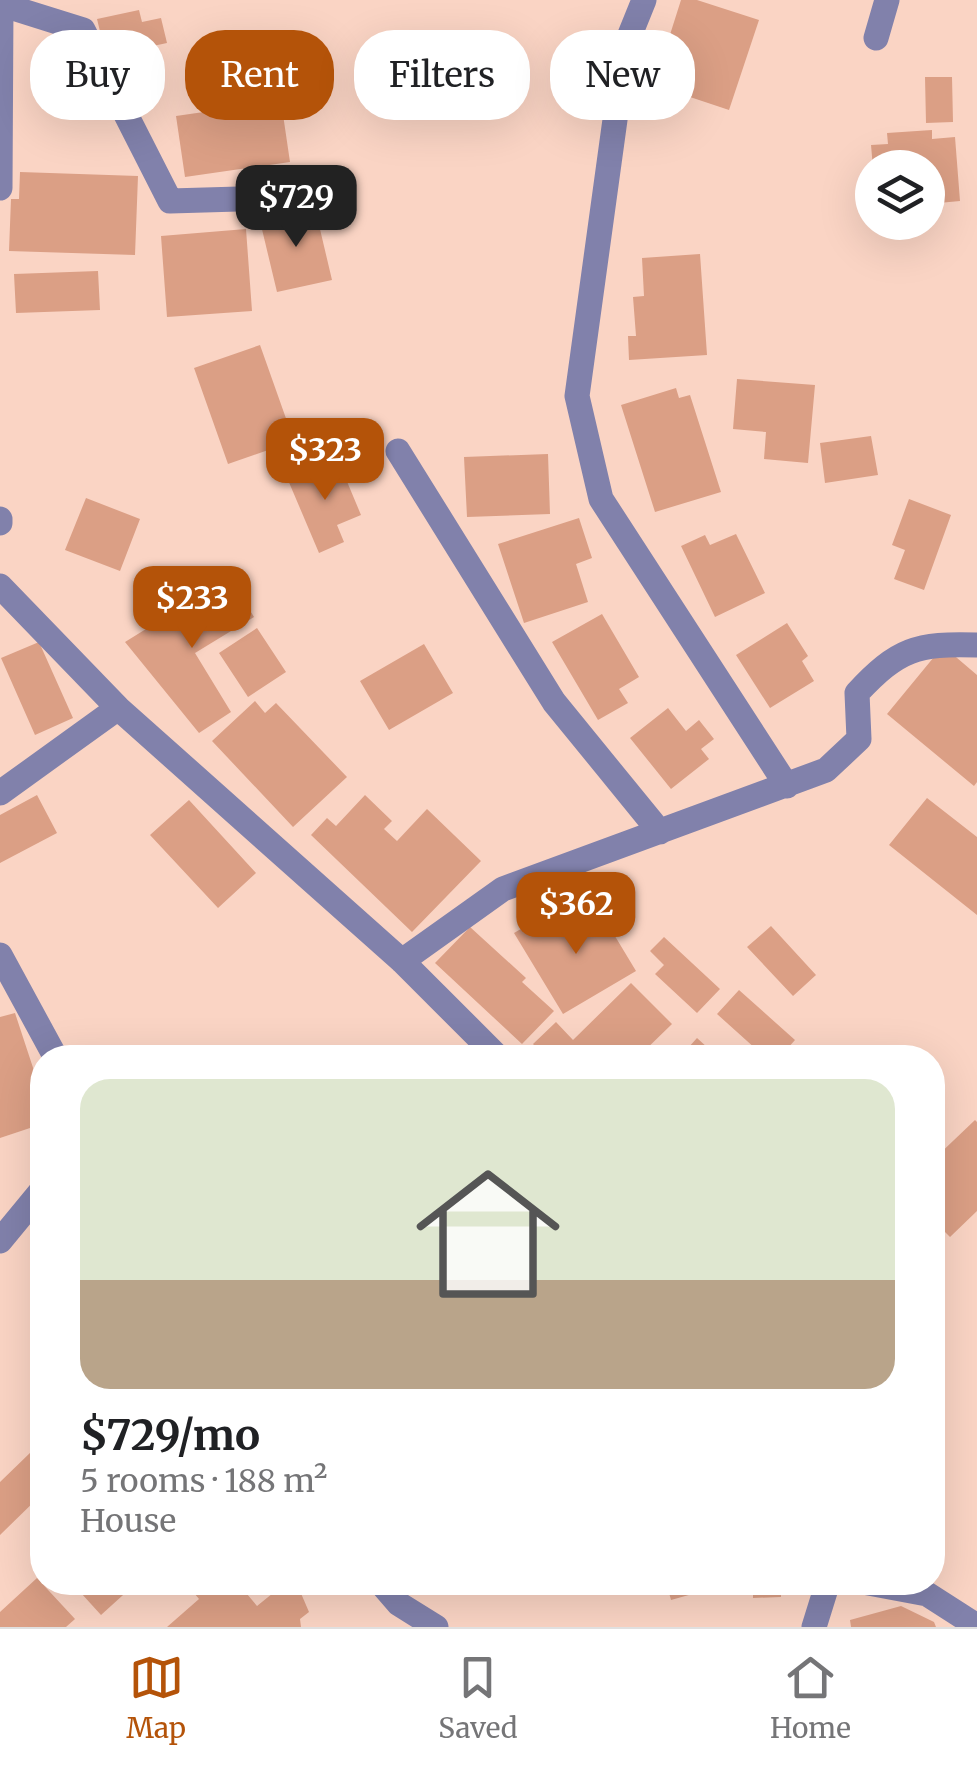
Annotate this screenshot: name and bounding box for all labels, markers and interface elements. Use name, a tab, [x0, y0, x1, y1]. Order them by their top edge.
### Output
chip: Buy	[30, 30, 165, 120]
chip: Rent	[185, 30, 334, 120]
chip: Filters	[354, 30, 530, 120]
chip: New	[550, 30, 695, 120]
map controls	[855, 150, 945, 240]
button: layers	[855, 150, 945, 240]
pin: $729	[237, 165, 355, 250]
text: $729	[258, 177, 334, 217]
pin: $323	[266, 418, 384, 503]
text: $323	[288, 430, 362, 470]
pin: $233	[133, 566, 251, 651]
text: $233	[155, 578, 229, 618]
pin: $362	[517, 872, 635, 957]
text: $362	[538, 884, 614, 924]
icon: home	[398, 1144, 578, 1324]
text: $729/mo	[80, 1409, 260, 1461]
text: 5 rooms · 188 m²	[80, 1461, 327, 1501]
text: House	[80, 1501, 176, 1541]
tab: Map	[126, 1650, 186, 1746]
tab: Saved	[438, 1650, 518, 1746]
tab: Home	[770, 1650, 851, 1746]

